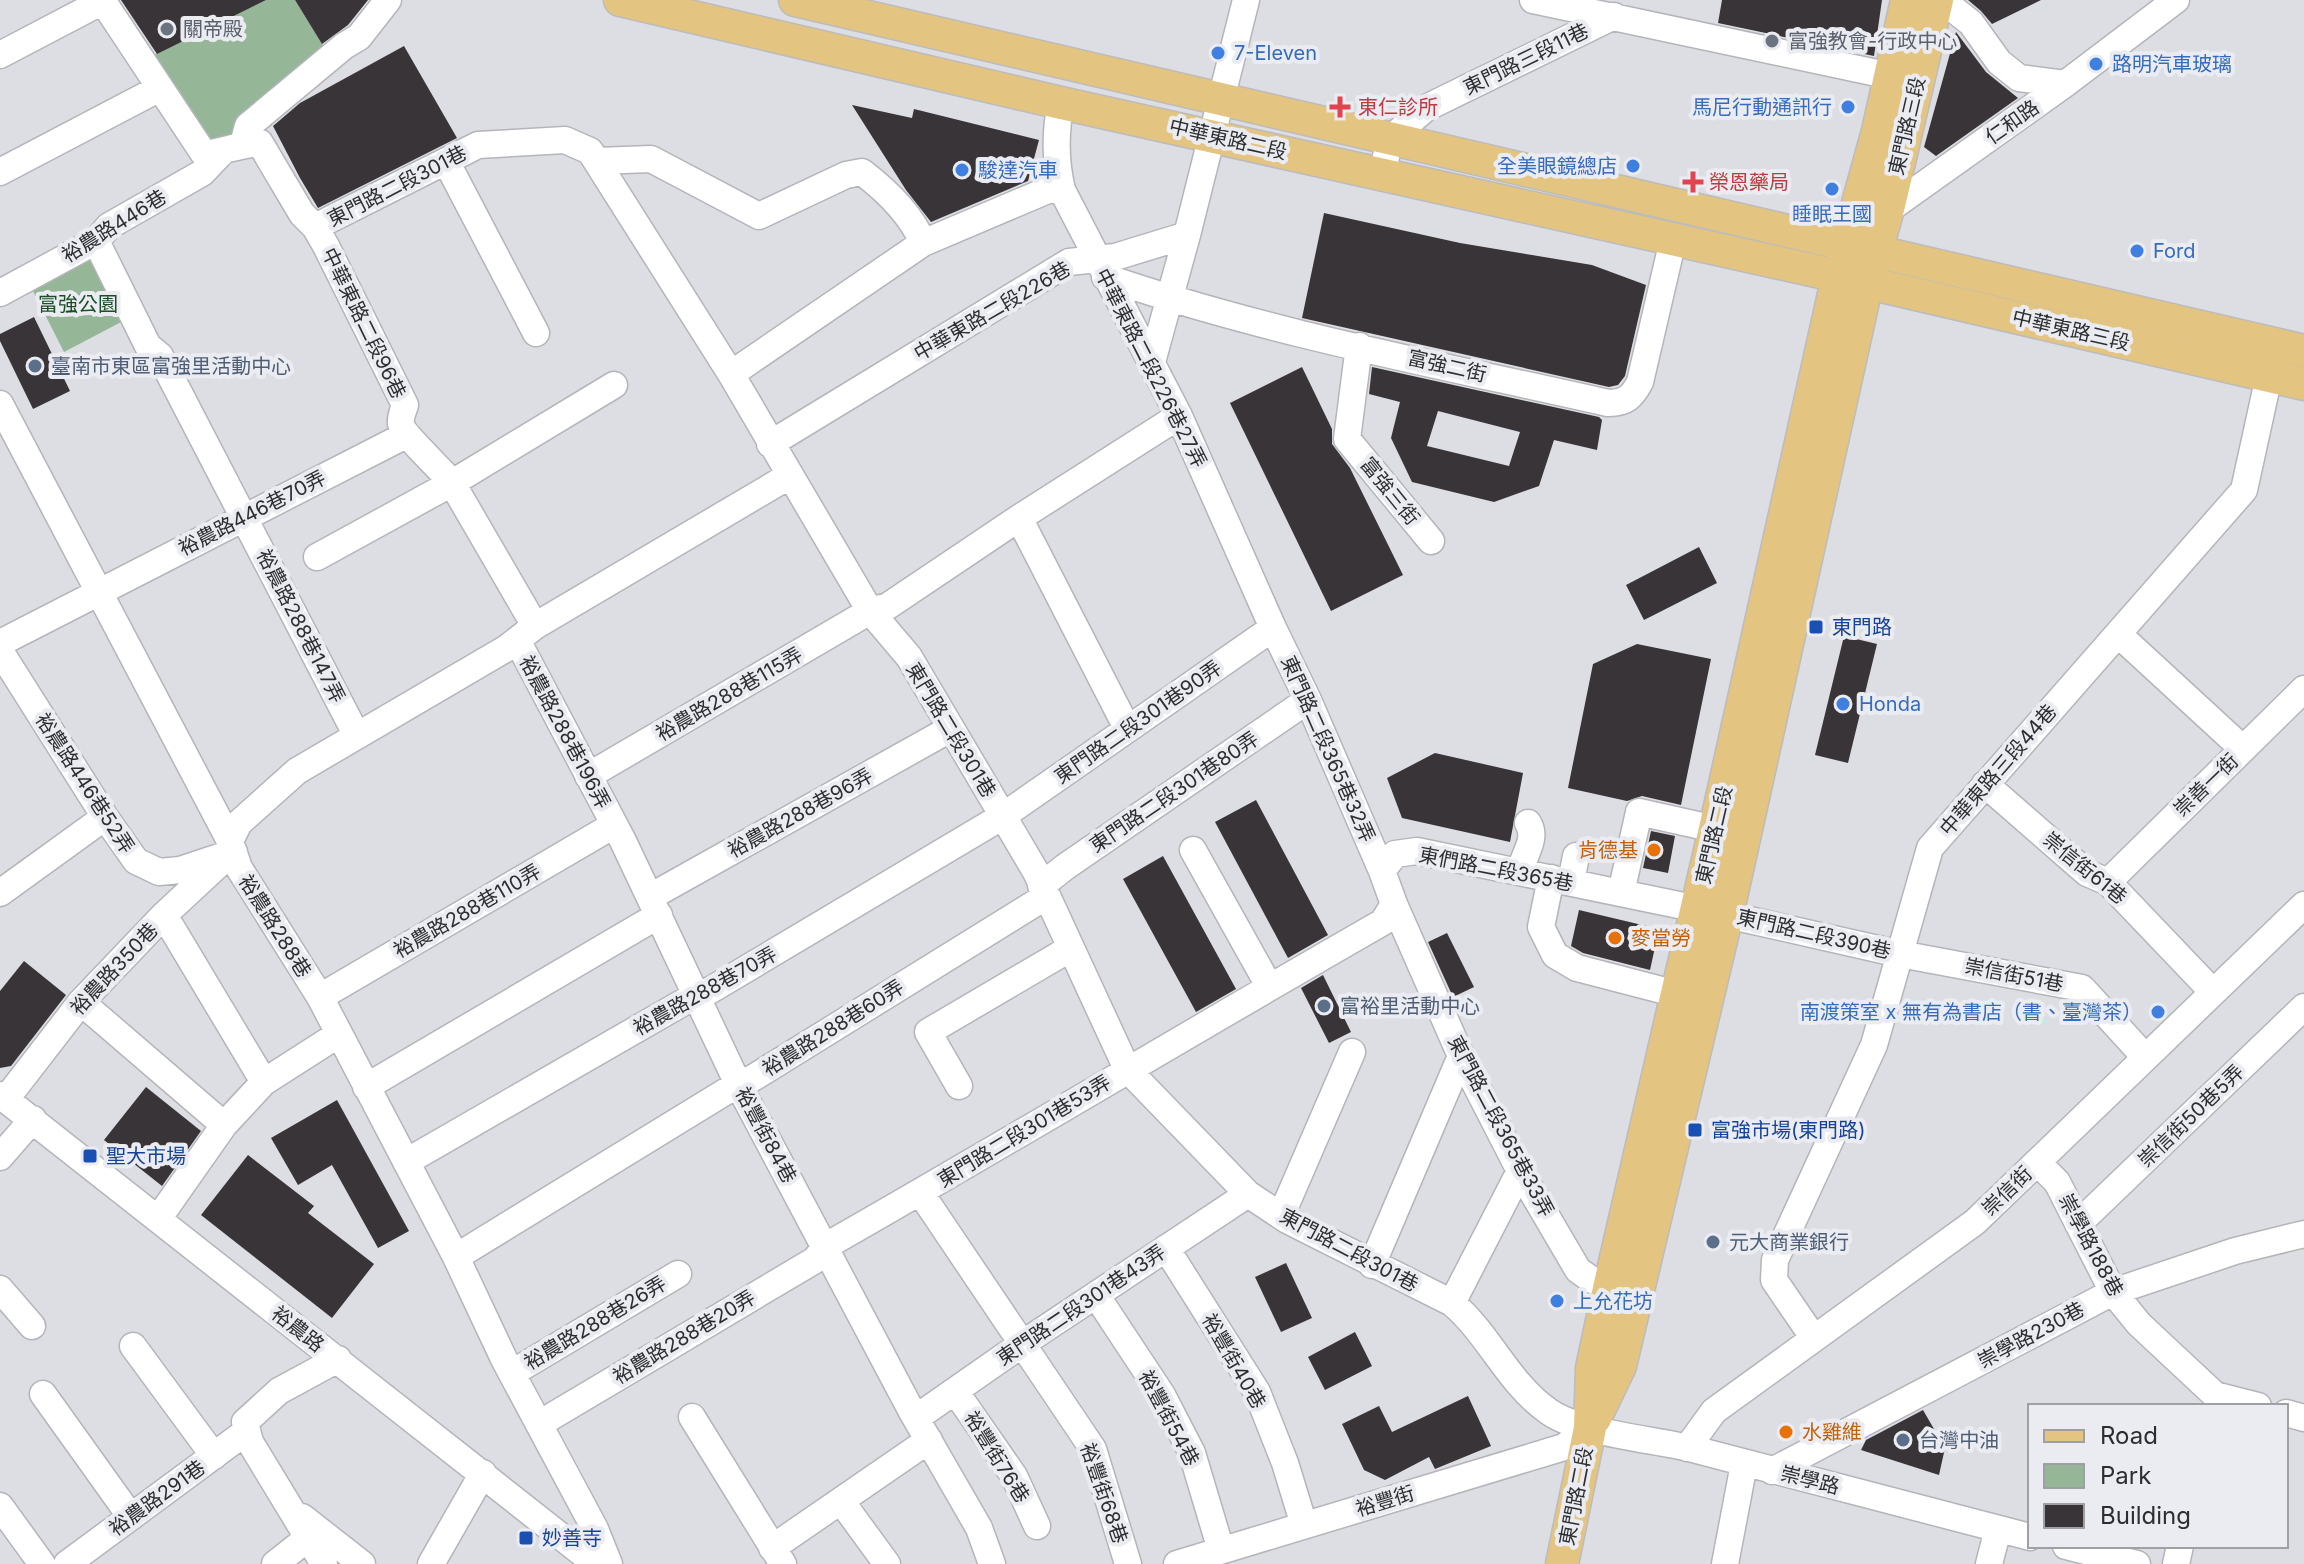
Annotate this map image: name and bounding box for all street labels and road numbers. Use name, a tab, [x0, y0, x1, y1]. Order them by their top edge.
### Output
street label: 東門路三段11巷	[1459, 18, 1593, 100]
street label: 東門路三段	[1884, 75, 1930, 177]
street label: 仁和路	[1981, 95, 2043, 149]
street label: 中華東路二段	[1167, 114, 1289, 164]
street label: 東門路二段301巷	[323, 141, 471, 231]
street label: 裕農路446巷	[58, 184, 170, 268]
street label: 中華東路二段96巷	[317, 244, 411, 402]
street label: 中華東路二段226巷	[909, 256, 1075, 366]
street label: 中華東路二段226巷27弄	[1090, 264, 1212, 472]
street label: 中華東路三段	[2010, 305, 2132, 355]
street label: 富強二街	[1405, 345, 1489, 387]
street label: 富強三街	[1356, 452, 1424, 530]
street label: 裕農路446巷70弄	[174, 466, 330, 560]
street label: 裕農路288巷147弄	[252, 545, 350, 707]
street label: 裕農路288巷115弄	[651, 642, 807, 746]
street label: 裕農路288巷196弄	[515, 651, 615, 813]
street label: 東門路二段365巷32弄	[1276, 652, 1380, 846]
street label: 東門路二段301巷90弄	[1050, 655, 1226, 789]
street label: 東門路二段301巷	[901, 658, 1001, 802]
street label: 中華東路三段44巷	[1935, 700, 2061, 840]
street label: 裕農路446巷52弄	[31, 708, 139, 858]
street label: 東門路二段301巷80弄	[1085, 727, 1263, 857]
street label: 崇善一街	[2169, 749, 2243, 821]
street label: 裕農路288巷96弄	[723, 763, 877, 863]
street label: 東門路二段	[1691, 784, 1737, 886]
street label: 崇信街61巷	[2038, 827, 2132, 909]
street label: 東們路二段365巷	[1417, 842, 1575, 896]
street label: 裕農路288巷110弄	[389, 859, 545, 963]
street label: 裕農路288巷	[234, 870, 316, 982]
street label: 東門路二段390巷	[1735, 905, 1893, 963]
street label: 裕農路350巷	[65, 918, 163, 1020]
street label: 裕農路288巷70弄	[629, 942, 781, 1040]
street label: 崇信街51巷	[1962, 954, 2066, 996]
street label: 裕農路288巷60弄	[758, 975, 908, 1081]
street label: 東門路二段365巷33弄	[1443, 1031, 1559, 1221]
street label: 崇信街50巷5弄	[2133, 1060, 2249, 1172]
street label: 東門路二段301巷53弄	[933, 1070, 1115, 1192]
street label: 裕豐街84巷	[731, 1083, 801, 1187]
street label: 崇信街	[1977, 1162, 2037, 1220]
street label: 崇學路188巷	[2054, 1190, 2128, 1300]
street label: 東門路二段301巷	[1276, 1203, 1422, 1297]
street label: 東門路二段301巷43弄	[992, 1240, 1170, 1370]
street label: 裕農路288巷26弄	[520, 1271, 670, 1375]
street label: 裕農路288巷20弄	[608, 1285, 760, 1389]
street label: 崇學路230巷	[1974, 1297, 2088, 1373]
street label: 裕農路	[267, 1301, 329, 1357]
street label: 裕豐街40巷	[1197, 1309, 1271, 1413]
street label: 裕豐街54巷	[1134, 1366, 1204, 1470]
street label: 裕豐街76巷	[959, 1407, 1035, 1507]
street label: 裕豐街68巷	[1076, 1440, 1132, 1546]
street label: 東門路二段	[1555, 1445, 1597, 1547]
street label: 裕農路291巷	[104, 1455, 210, 1541]
street label: 崇學路	[1778, 1461, 1842, 1499]
street label: 裕豐街	[1353, 1481, 1417, 1521]

